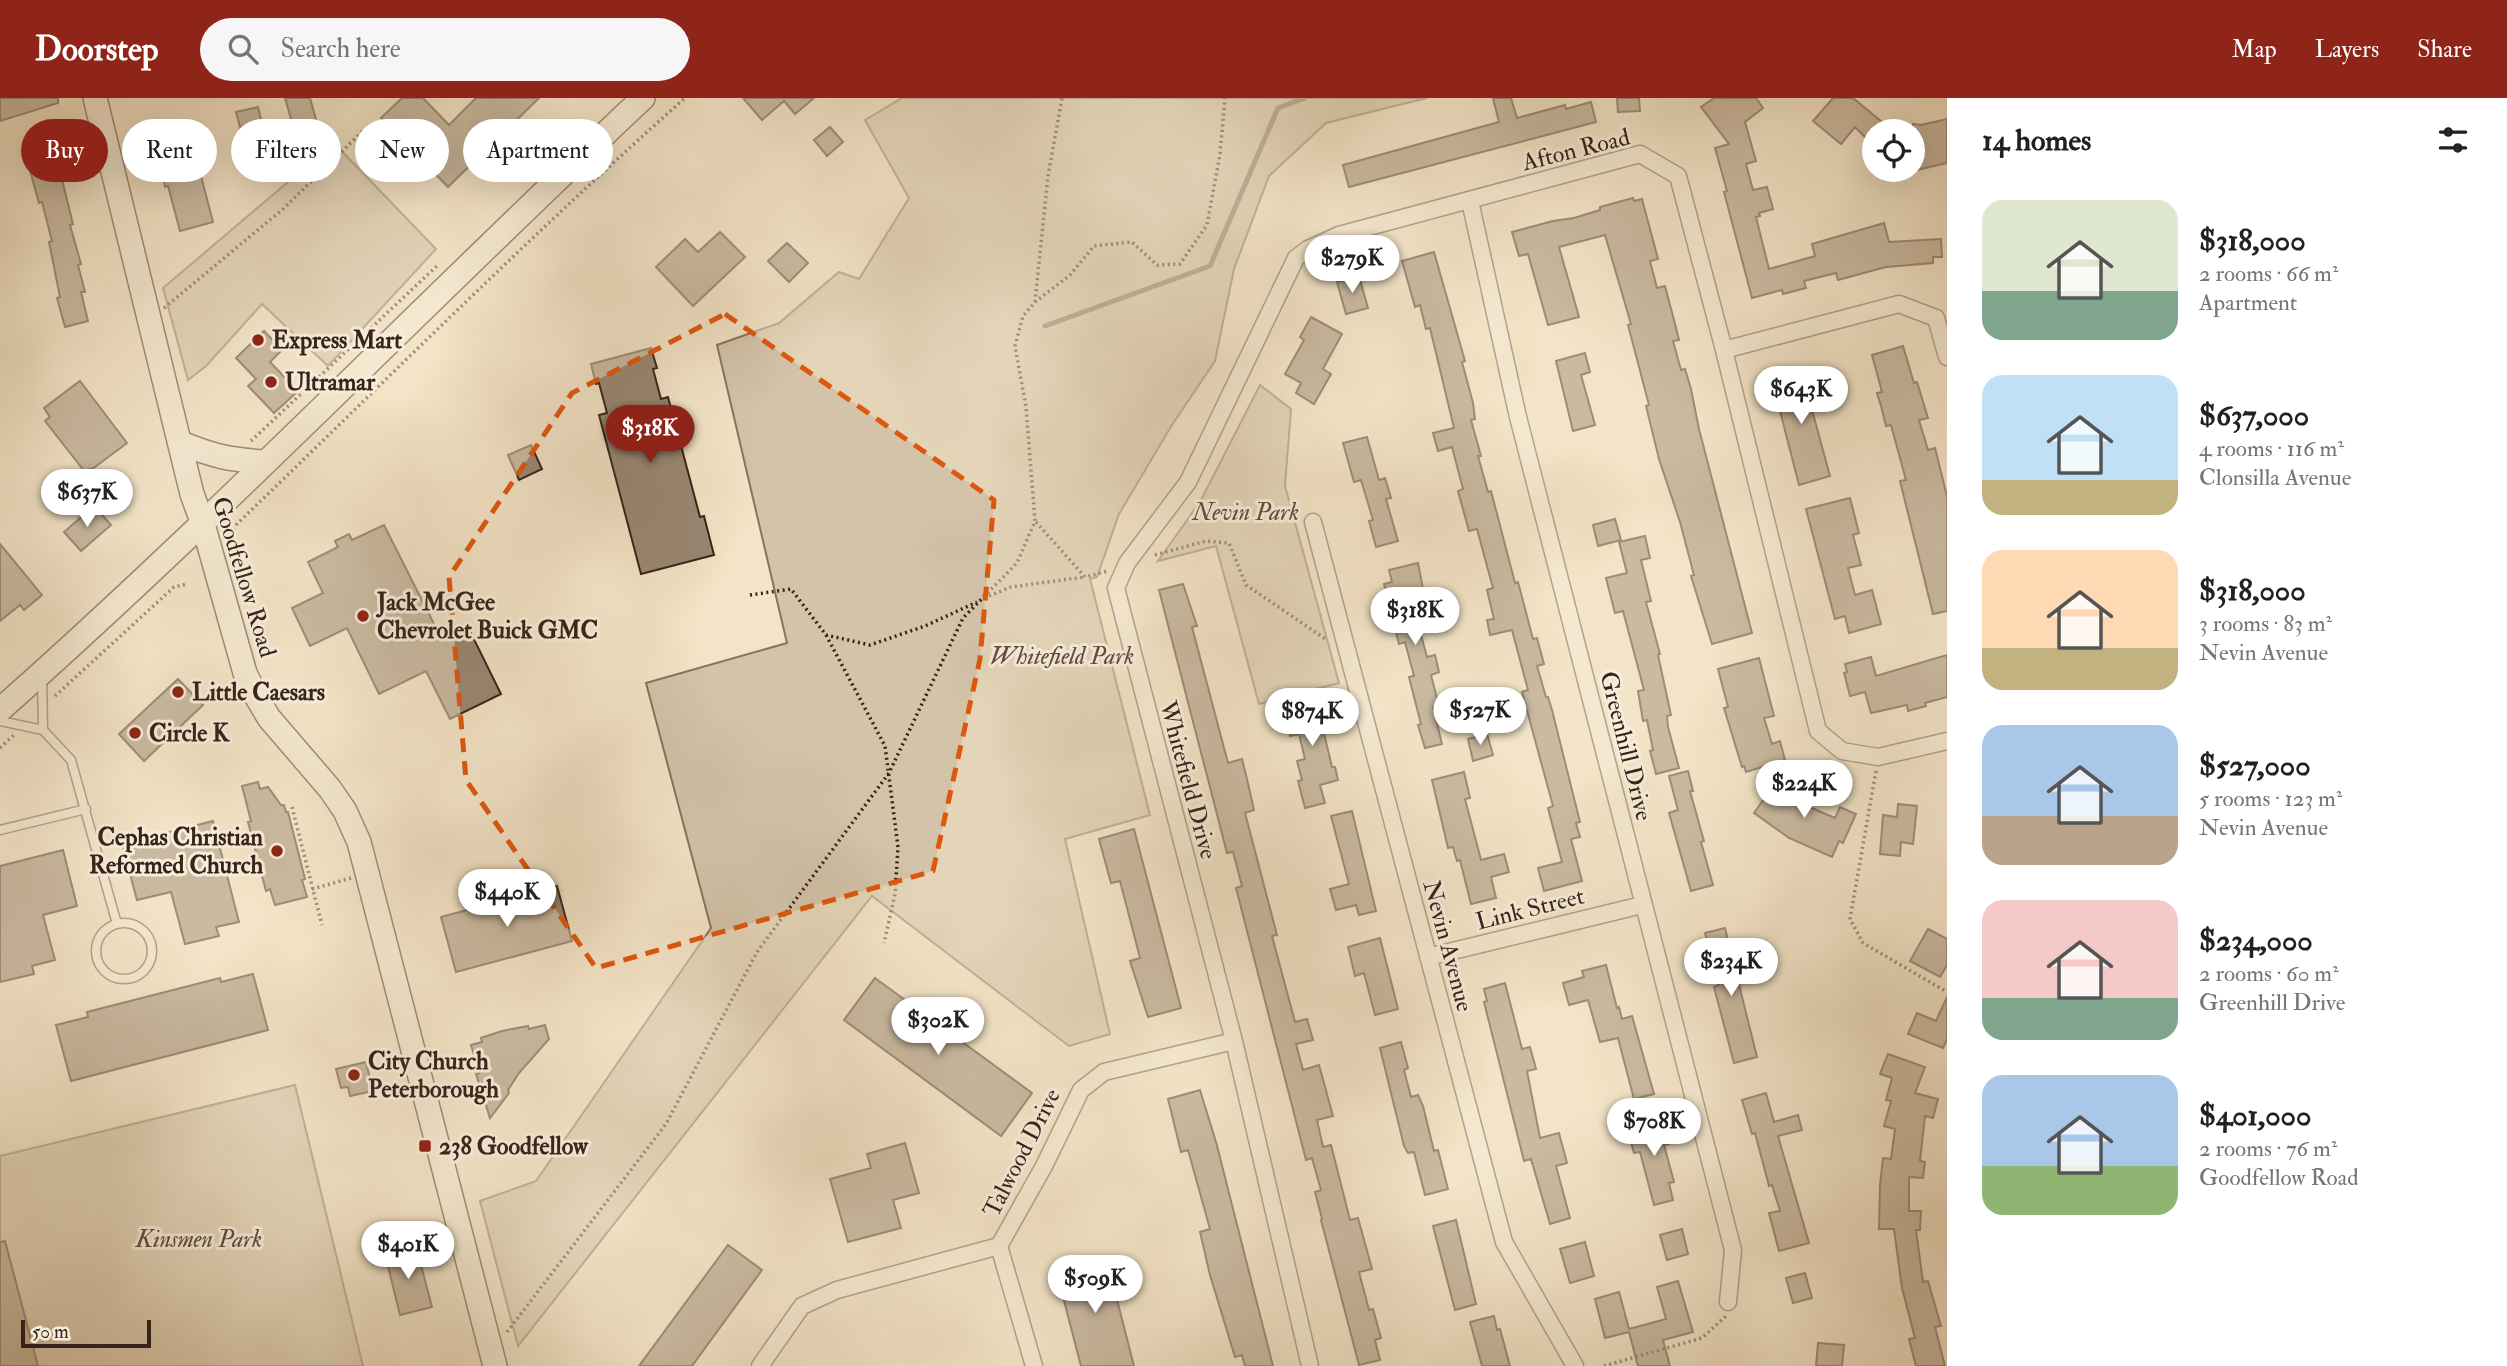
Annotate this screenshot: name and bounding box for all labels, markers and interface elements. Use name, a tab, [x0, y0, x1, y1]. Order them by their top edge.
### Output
search box	[200, 18, 690, 81]
text: Doorstep	[35, 29, 158, 70]
icon: search	[224, 30, 262, 68]
text: Search here	[280, 33, 401, 65]
text: Map	[2232, 34, 2277, 65]
text: Layers	[2315, 34, 2379, 65]
text: Share	[2417, 34, 2472, 65]
chip: Buy	[21, 119, 108, 182]
chip: Rent	[122, 119, 217, 182]
chip: Filters	[231, 119, 341, 182]
chip: New	[355, 119, 449, 182]
chip: Apartment	[463, 119, 613, 182]
map controls	[1862, 119, 1925, 182]
button: locate	[1862, 119, 1925, 182]
icon: filters	[2434, 121, 2472, 159]
street label: Afton Road	[1518, 122, 1633, 179]
text: 14 homes	[1982, 122, 2091, 159]
text: $318,000	[2199, 222, 2306, 259]
icon: home	[2038, 228, 2122, 312]
pin: $279K	[1303, 236, 1401, 295]
text: $279K	[1320, 243, 1384, 272]
text: 2 rooms · 66 m²	[2199, 259, 2338, 288]
text: Apartment	[2199, 288, 2297, 317]
place label: Express Mart	[272, 325, 402, 356]
marker: Express Mart	[250, 332, 266, 348]
pin: $643K	[1752, 366, 1850, 426]
place label: Ultramar	[285, 367, 376, 398]
marker: Ultramar	[263, 374, 279, 390]
text: $643K	[1770, 374, 1832, 403]
text: $637,000	[2199, 397, 2309, 434]
icon: home	[2038, 403, 2122, 487]
pin: $318K	[601, 406, 699, 465]
text: $318K	[622, 413, 678, 442]
text: 4 rooms · 116 m²	[2199, 434, 2344, 463]
text: Clonsilla Avenue	[2199, 463, 2351, 492]
pin: $637K	[38, 470, 136, 529]
text: $637K	[57, 477, 117, 506]
street label: Goodfellow Road	[205, 493, 283, 661]
park label: Nevin Park	[1191, 497, 1299, 528]
text: $318,000	[2199, 572, 2306, 609]
icon: home	[2038, 578, 2122, 662]
place label: Jack McGee Chevrolet Buick GMC	[376, 587, 598, 646]
pin: $318K	[1366, 588, 1464, 647]
text: $318K	[1387, 595, 1443, 624]
marker: Jack McGee Chevrolet Buick GMC	[355, 608, 371, 624]
text: 3 rooms · 83 m²	[2199, 609, 2332, 638]
text: Nevin Avenue	[2199, 638, 2328, 667]
park label: Whitefield Park	[990, 641, 1134, 672]
street label: Greenhill Drive	[1592, 668, 1660, 824]
place label: Little Caesars	[192, 677, 325, 708]
marker: Little Caesars	[170, 684, 186, 700]
pin: $874K	[1263, 688, 1361, 748]
pin: $527K	[1431, 688, 1529, 747]
text: $527K	[1449, 695, 1511, 724]
text: $874K	[1281, 696, 1343, 725]
street label: Whitefield Drive	[1152, 697, 1224, 862]
place label: Circle K	[149, 718, 230, 749]
marker: Circle K	[127, 725, 143, 741]
text: $527,000	[2199, 747, 2311, 784]
icon: home	[2038, 753, 2122, 837]
pin: $224K	[1755, 760, 1853, 820]
text: $224K	[1772, 768, 1836, 797]
text: 5 rooms · 123 m²	[2199, 784, 2342, 813]
text: Nevin Avenue	[2199, 813, 2328, 842]
place label: Cephas Christian Reformed Church	[89, 822, 264, 881]
marker: Cephas Christian Reformed Church	[269, 843, 285, 859]
pin: $440K	[458, 870, 556, 929]
text: $440K	[474, 877, 540, 906]
street label: Nevin Avenue	[1416, 877, 1480, 1015]
street label: Link Street	[1473, 881, 1588, 937]
text: $234,000	[2199, 922, 2313, 959]
icon: home	[2038, 928, 2122, 1012]
pin: $234K	[1682, 939, 1780, 998]
text: $234K	[1700, 946, 1762, 975]
text: 2 rooms · 60 m²	[2199, 959, 2339, 988]
text: Greenhill Drive	[2199, 988, 2345, 1017]
pin: $302K	[889, 998, 987, 1057]
text: $302K	[907, 1005, 969, 1034]
place label: City Church Peterborough	[368, 1046, 499, 1105]
marker: City Church Peterborough	[346, 1067, 362, 1083]
street label: Talwood Drive	[976, 1083, 1068, 1223]
text: $401,000	[2199, 1097, 2311, 1134]
pin: $708K	[1605, 1098, 1703, 1158]
icon: home	[2038, 1103, 2122, 1187]
text: $708K	[1623, 1106, 1685, 1135]
place label: 238 Goodfellow	[439, 1131, 589, 1162]
text: 2 rooms · 76 m²	[2199, 1134, 2337, 1163]
marker: 238 Goodfellow	[417, 1138, 433, 1154]
text: Goodfellow Road	[2199, 1163, 2358, 1192]
pin: $401K	[359, 1222, 457, 1281]
park label: Kinsmen Park	[135, 1224, 262, 1255]
text: $401K	[377, 1229, 439, 1258]
pin: $509K	[1046, 1256, 1144, 1315]
text: $509K	[1064, 1263, 1126, 1292]
scale bar	[21, 1317, 150, 1349]
text: 50 m	[32, 1320, 69, 1344]

